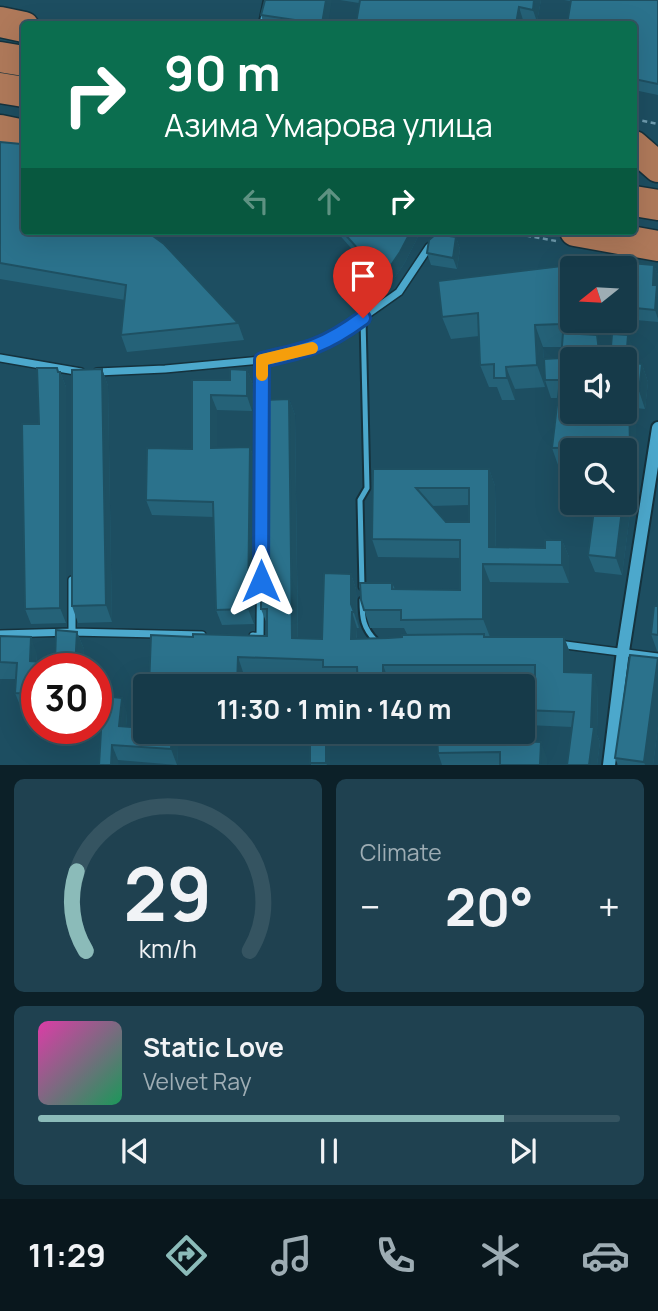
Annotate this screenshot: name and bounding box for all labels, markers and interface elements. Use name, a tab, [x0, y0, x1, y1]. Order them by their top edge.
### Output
text: 90 m	[164, 39, 281, 106]
icon: right	[49, 49, 140, 140]
text: Азима Умарова улица	[164, 103, 493, 147]
icon: left	[237, 182, 275, 220]
icon: ahead	[310, 182, 348, 220]
icon: right	[383, 182, 421, 220]
pin	[333, 246, 393, 318]
north arrow	[560, 256, 637, 332]
map controls	[560, 256, 637, 515]
icon: arrive	[344, 257, 382, 295]
button: sound	[560, 347, 637, 424]
button: search	[560, 438, 637, 515]
position arrow	[224, 544, 298, 618]
speed limit sign: 30	[21, 653, 112, 744]
text: 11:30 · 1 min · 140 m	[217, 691, 451, 727]
text: Climate	[360, 836, 442, 868]
text: 29	[124, 844, 212, 944]
text: 20°	[445, 871, 534, 942]
text: −	[360, 880, 381, 932]
text: +	[598, 880, 620, 932]
text: km/h	[139, 931, 197, 966]
text: Static Love	[143, 1029, 284, 1065]
text: Velvet Ray	[143, 1065, 252, 1097]
icon: previous	[116, 1132, 154, 1170]
icon: pause	[310, 1132, 348, 1170]
icon: next	[504, 1132, 542, 1170]
icon: directions	[162, 1231, 211, 1280]
icon: music	[267, 1231, 316, 1280]
icon: phone	[371, 1231, 420, 1280]
icon: climate	[476, 1231, 525, 1280]
icon: car	[581, 1231, 630, 1280]
text: 11:29	[28, 1233, 106, 1277]

